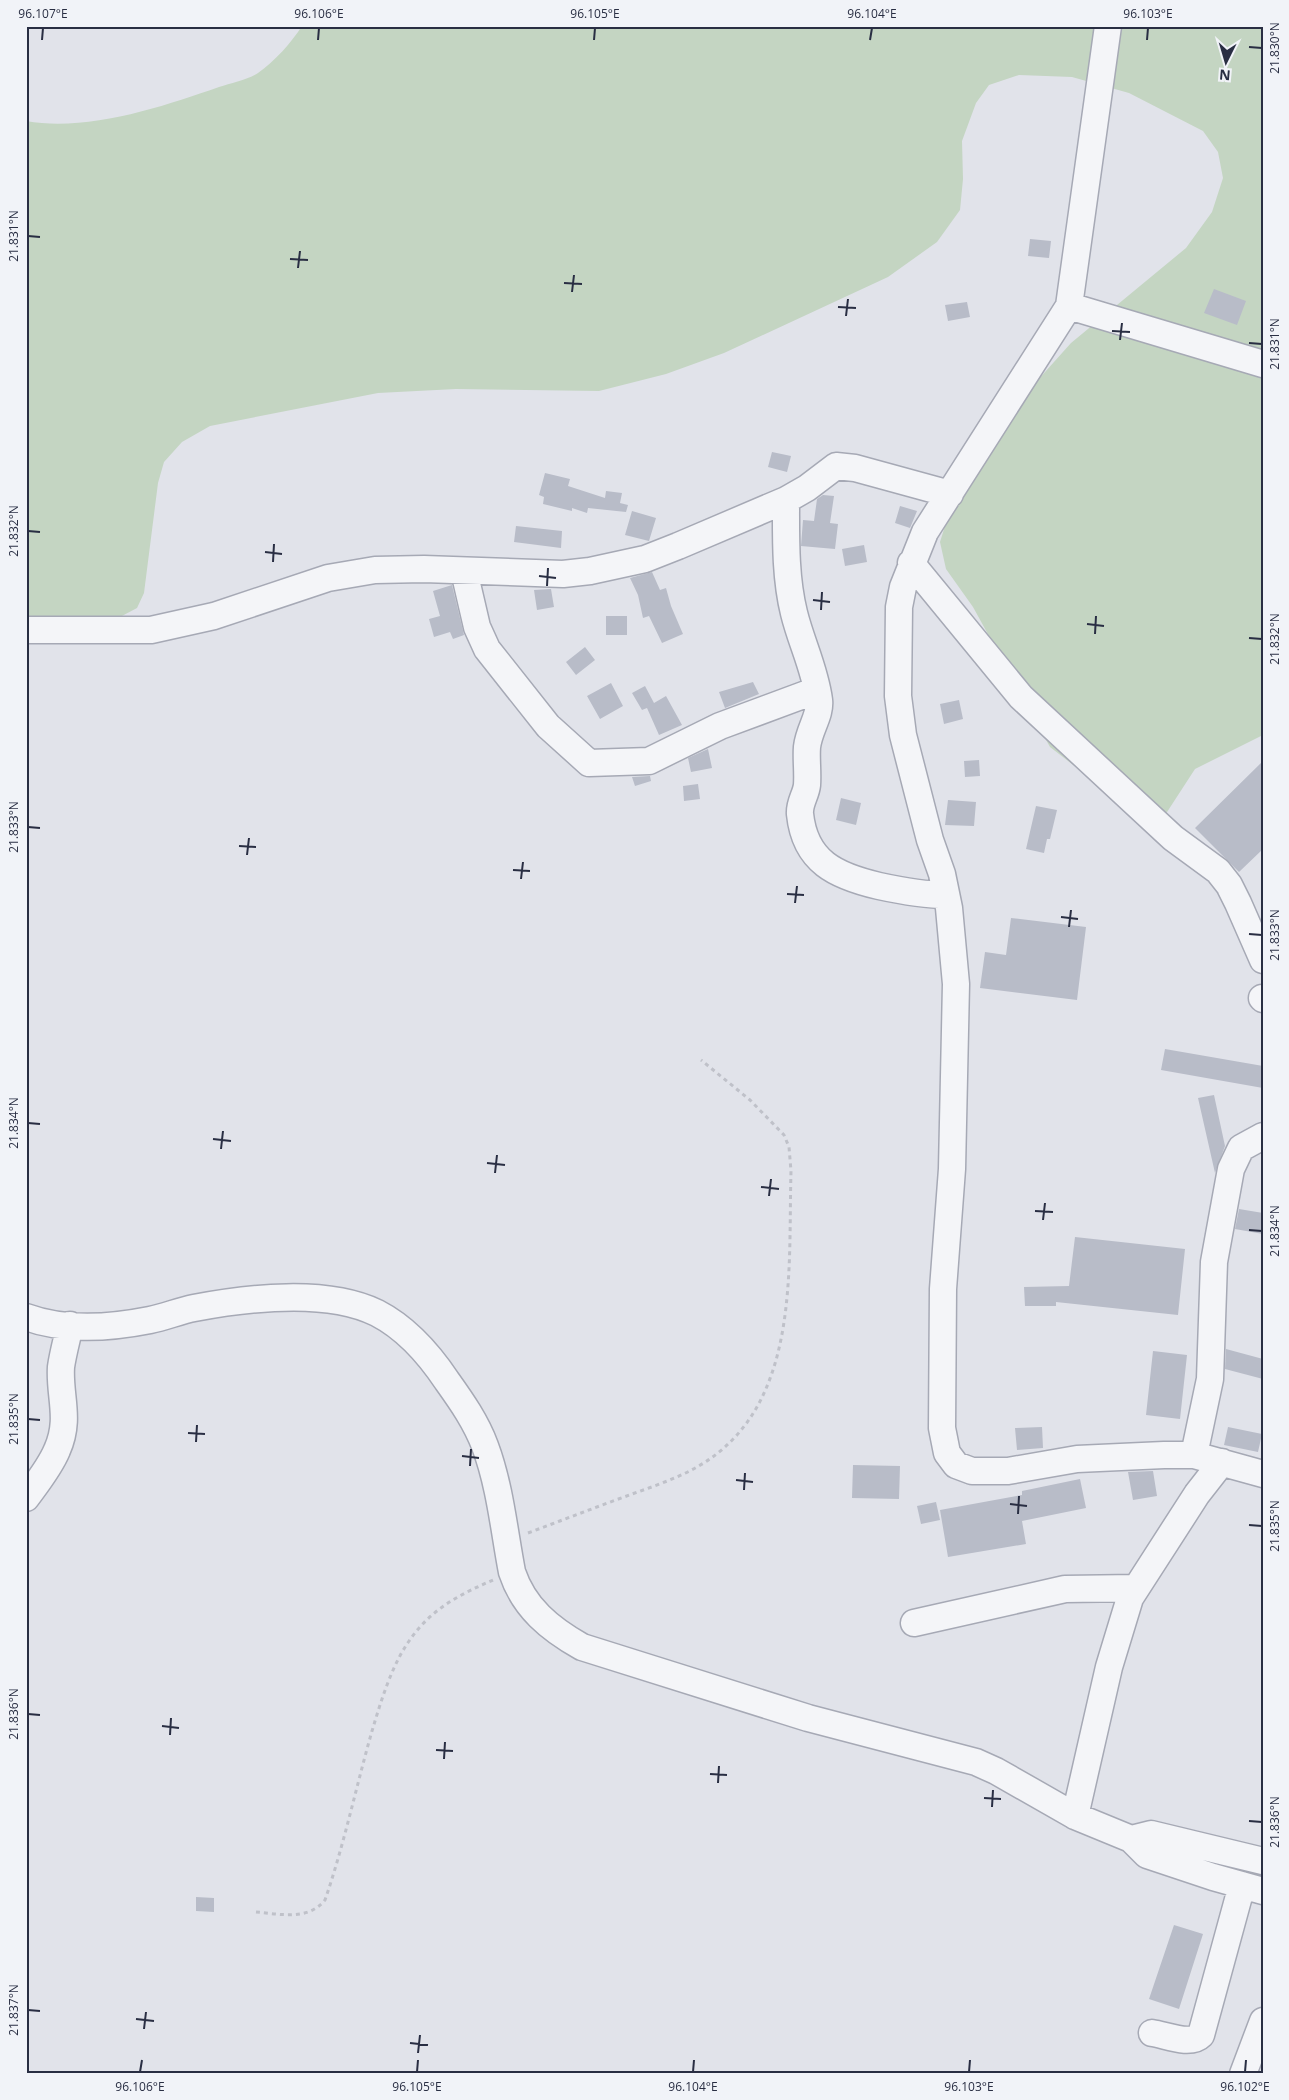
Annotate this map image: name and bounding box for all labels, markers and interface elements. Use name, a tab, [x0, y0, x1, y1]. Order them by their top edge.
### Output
text: 96.107°E	[18, 5, 68, 22]
text: 96.106°E	[294, 5, 344, 22]
text: 96.105°E	[570, 5, 620, 22]
text: 96.104°E	[847, 5, 897, 22]
text: 96.103°E	[1123, 5, 1173, 22]
text: 21.830°N	[1266, 22, 1283, 74]
north arrow	[1202, 38, 1252, 88]
text: N	[1218, 65, 1231, 85]
text: 21.831°N	[5, 210, 22, 262]
text: 21.831°N	[1266, 318, 1283, 370]
text: 21.832°N	[5, 505, 22, 557]
text: 21.832°N	[1266, 613, 1283, 665]
text: 21.833°N	[5, 801, 22, 853]
text: 21.833°N	[1266, 909, 1283, 961]
text: 21.834°N	[5, 1097, 22, 1149]
text: 21.834°N	[1266, 1205, 1283, 1257]
text: 21.835°N	[5, 1393, 22, 1445]
text: 21.835°N	[1266, 1500, 1283, 1552]
text: 21.836°N	[5, 1688, 22, 1740]
text: 21.836°N	[1266, 1796, 1283, 1848]
text: 21.837°N	[5, 1984, 22, 2036]
text: 96.106°E	[115, 2078, 165, 2095]
text: 96.105°E	[392, 2078, 442, 2095]
text: 96.104°E	[668, 2078, 718, 2095]
text: 96.103°E	[944, 2078, 994, 2095]
text: 96.102°E	[1220, 2078, 1270, 2095]

